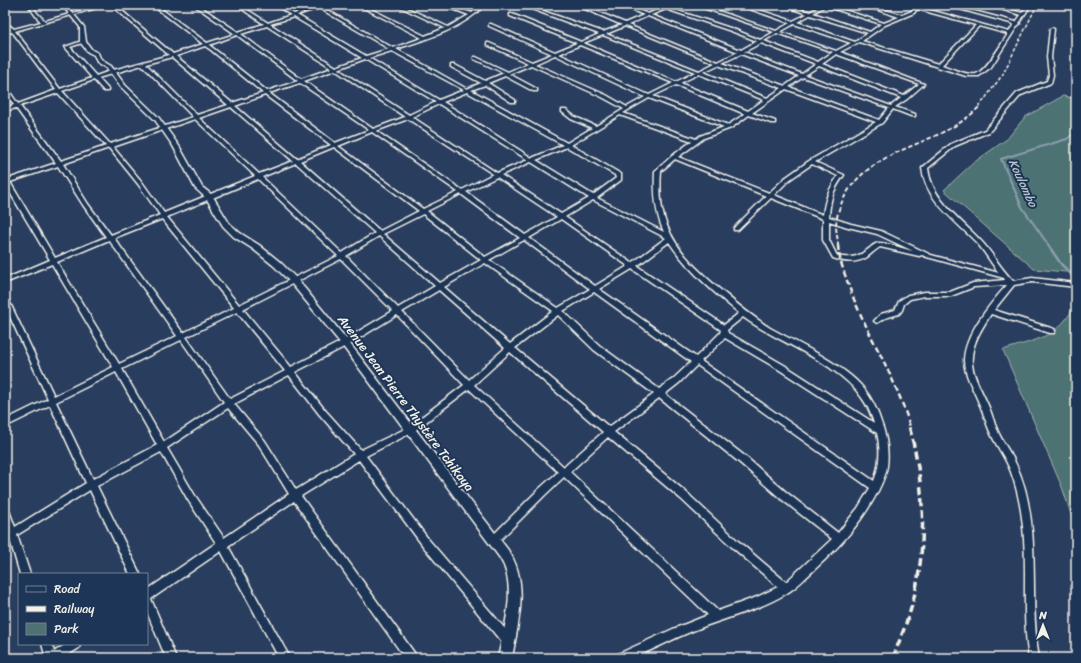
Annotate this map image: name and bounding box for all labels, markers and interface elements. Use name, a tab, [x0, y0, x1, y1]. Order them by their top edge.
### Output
water label: Koulombo	[1002, 155, 1044, 212]
street label: Avenue Jean Pierre Thystère Tchikaya	[331, 309, 481, 497]
legend	[18, 573, 148, 645]
text: Road	[54, 578, 81, 600]
text: Railway	[54, 598, 95, 620]
north arrow	[1023, 605, 1063, 645]
text: N	[1038, 606, 1047, 625]
text: Park	[54, 618, 79, 640]

